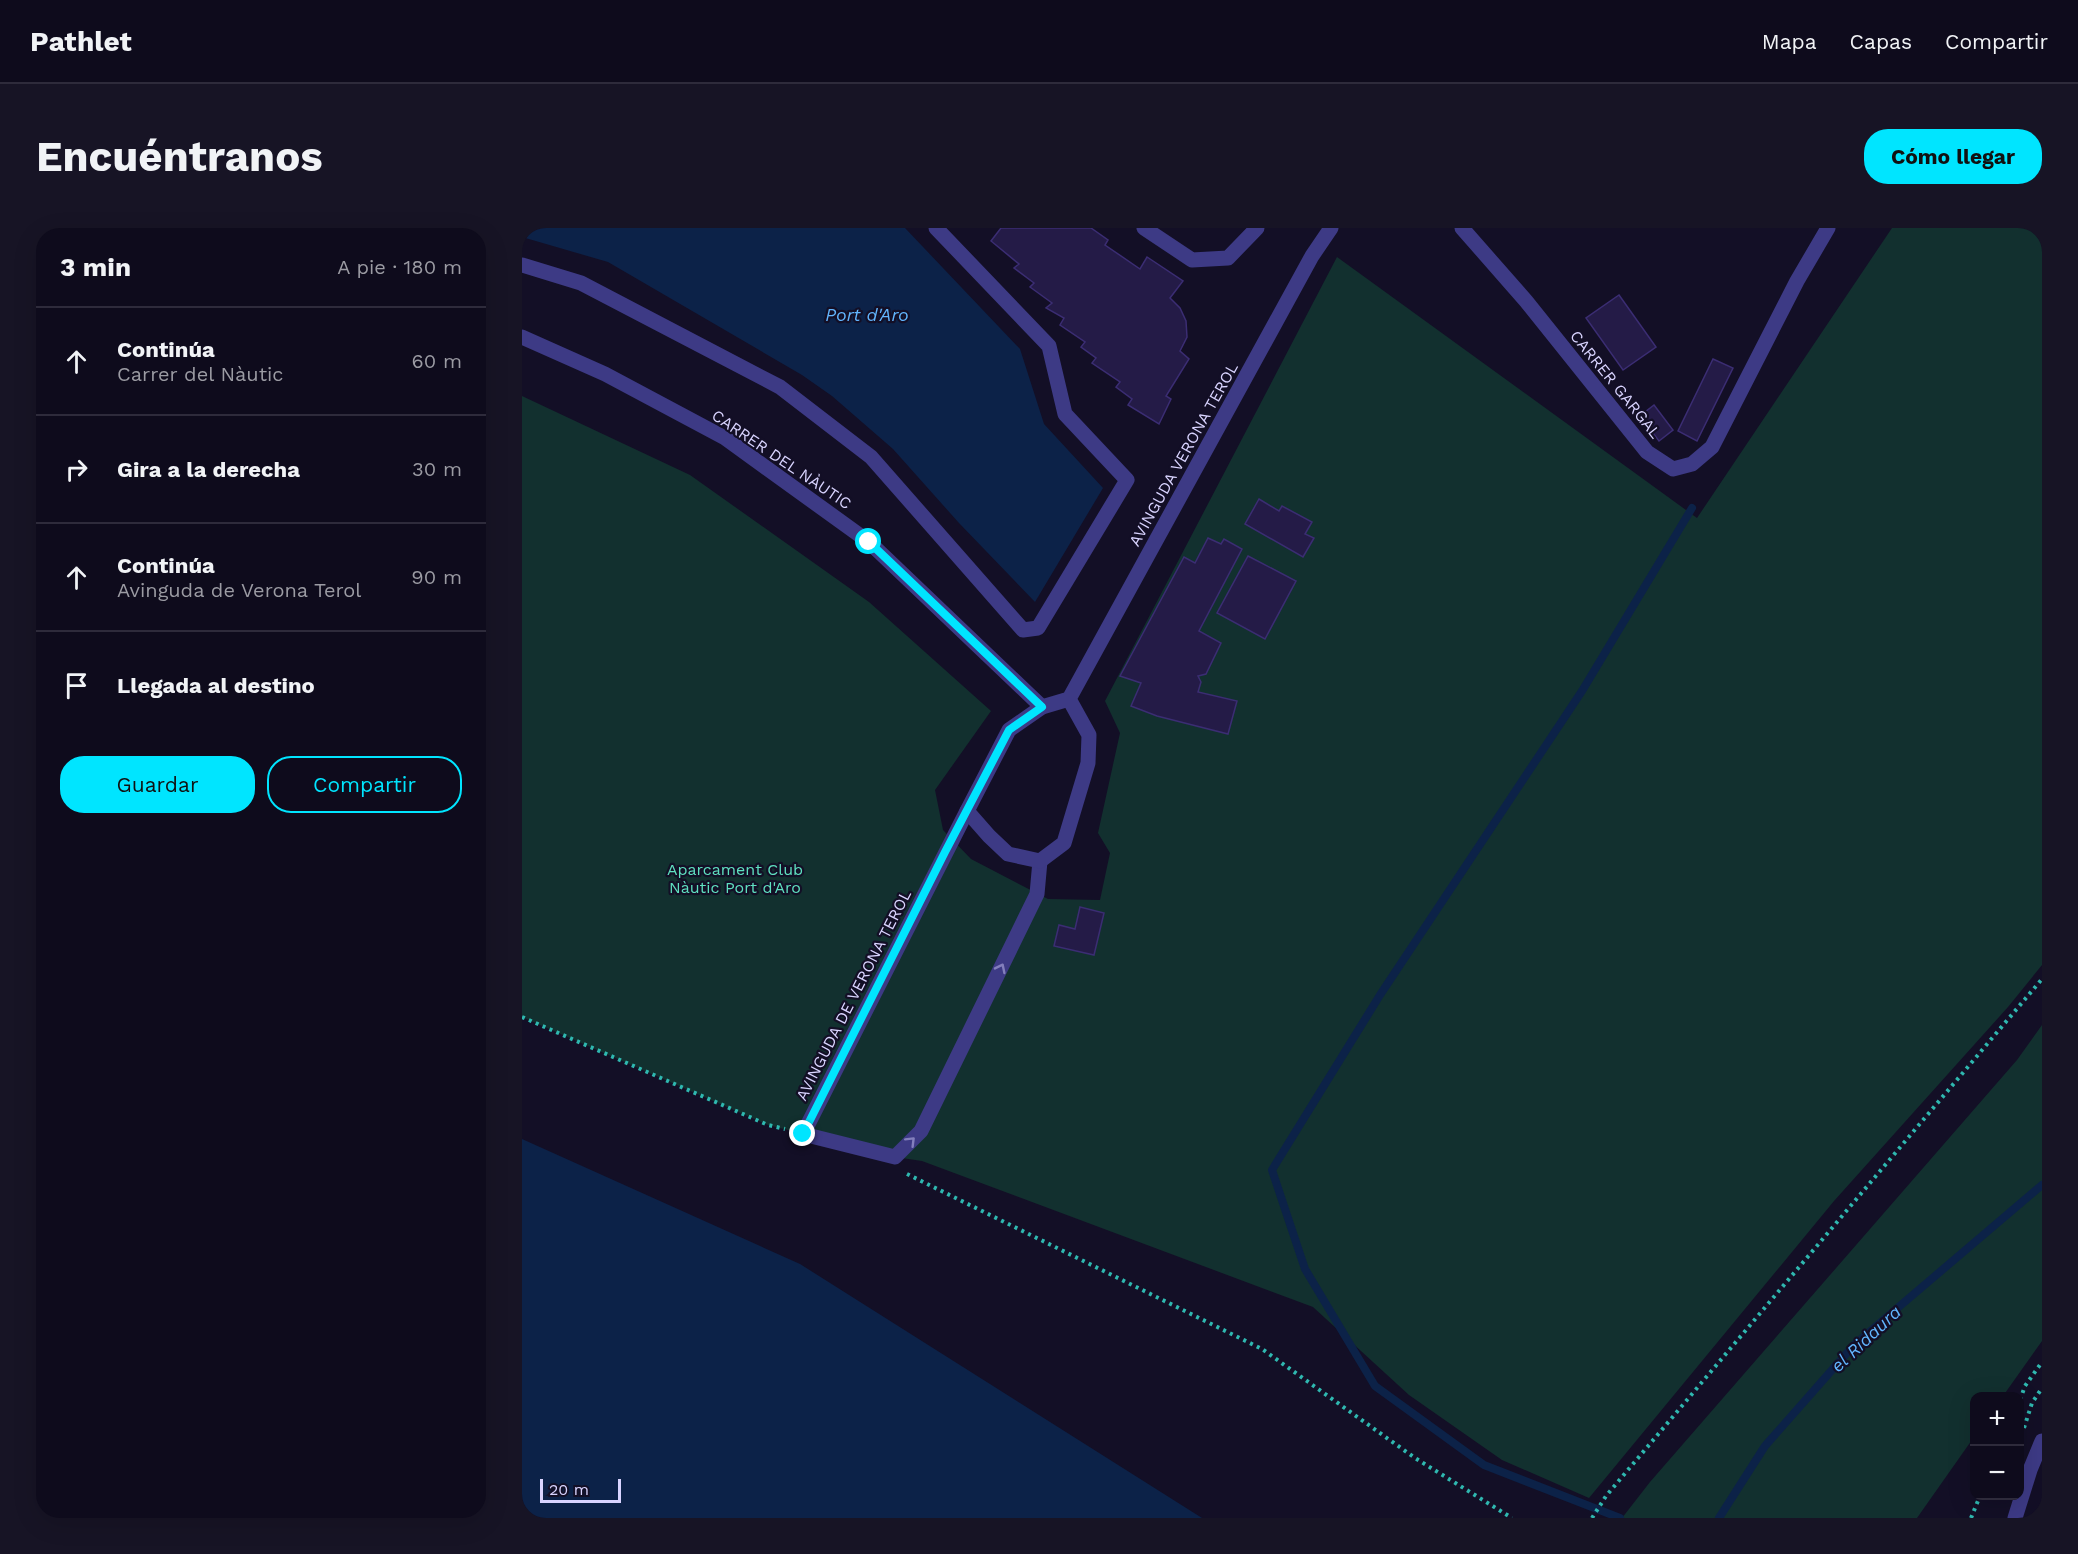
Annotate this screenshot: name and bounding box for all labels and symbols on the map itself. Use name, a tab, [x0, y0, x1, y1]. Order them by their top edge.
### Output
water label: Port d'Aro	[825, 304, 909, 325]
street label: CARRER GARGAL	[1566, 326, 1665, 443]
street label: AVINGUDA VERONA TEROL	[1125, 359, 1242, 549]
street label: CARRER DEL NÀUTIC	[708, 406, 855, 513]
route start	[855, 528, 881, 554]
park label: Aparcament Club Nàutic Port d'Aro	[667, 860, 803, 897]
street label: AVINGUDA DE VERONA TEROL	[792, 886, 915, 1104]
one-way arrow	[993, 964, 1005, 975]
route end	[789, 1120, 815, 1146]
one-way arrow	[903, 1137, 914, 1148]
water label: el Ridaura	[1826, 1301, 1905, 1376]
scale bar	[540, 1476, 621, 1504]

